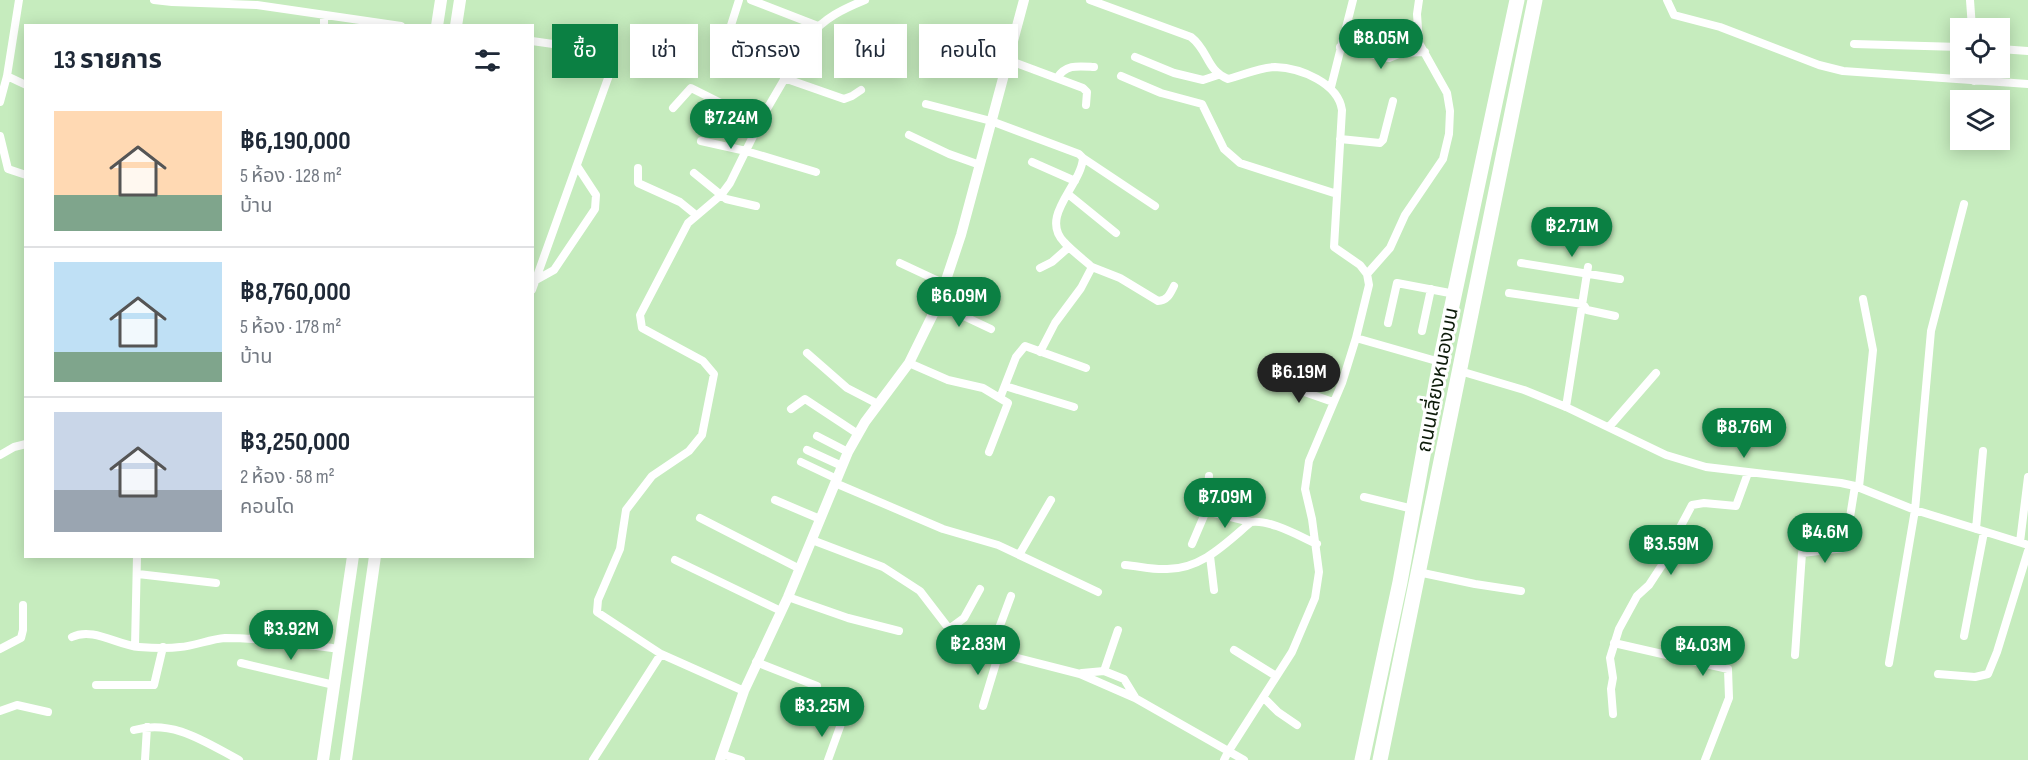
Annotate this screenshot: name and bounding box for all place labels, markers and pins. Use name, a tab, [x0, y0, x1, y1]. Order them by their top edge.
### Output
pin: ฿8.05M	[1332, 19, 1430, 70]
pin: ฿7.24M	[682, 99, 780, 150]
pin: ฿2.71M	[1523, 207, 1621, 258]
pin: ฿6.09M	[910, 277, 1008, 328]
pin: ฿6.19M	[1250, 353, 1348, 404]
pin: ฿8.76M	[1695, 408, 1793, 459]
pin: ฿7.09M	[1176, 478, 1274, 529]
pin: ฿4.6M	[1783, 513, 1867, 564]
pin: ฿3.59M	[1622, 525, 1720, 576]
pin: ฿3.92M	[242, 610, 340, 661]
pin: ฿2.83M	[929, 625, 1027, 676]
pin: ฿4.03M	[1654, 626, 1752, 677]
pin: ฿3.25M	[773, 687, 871, 738]

